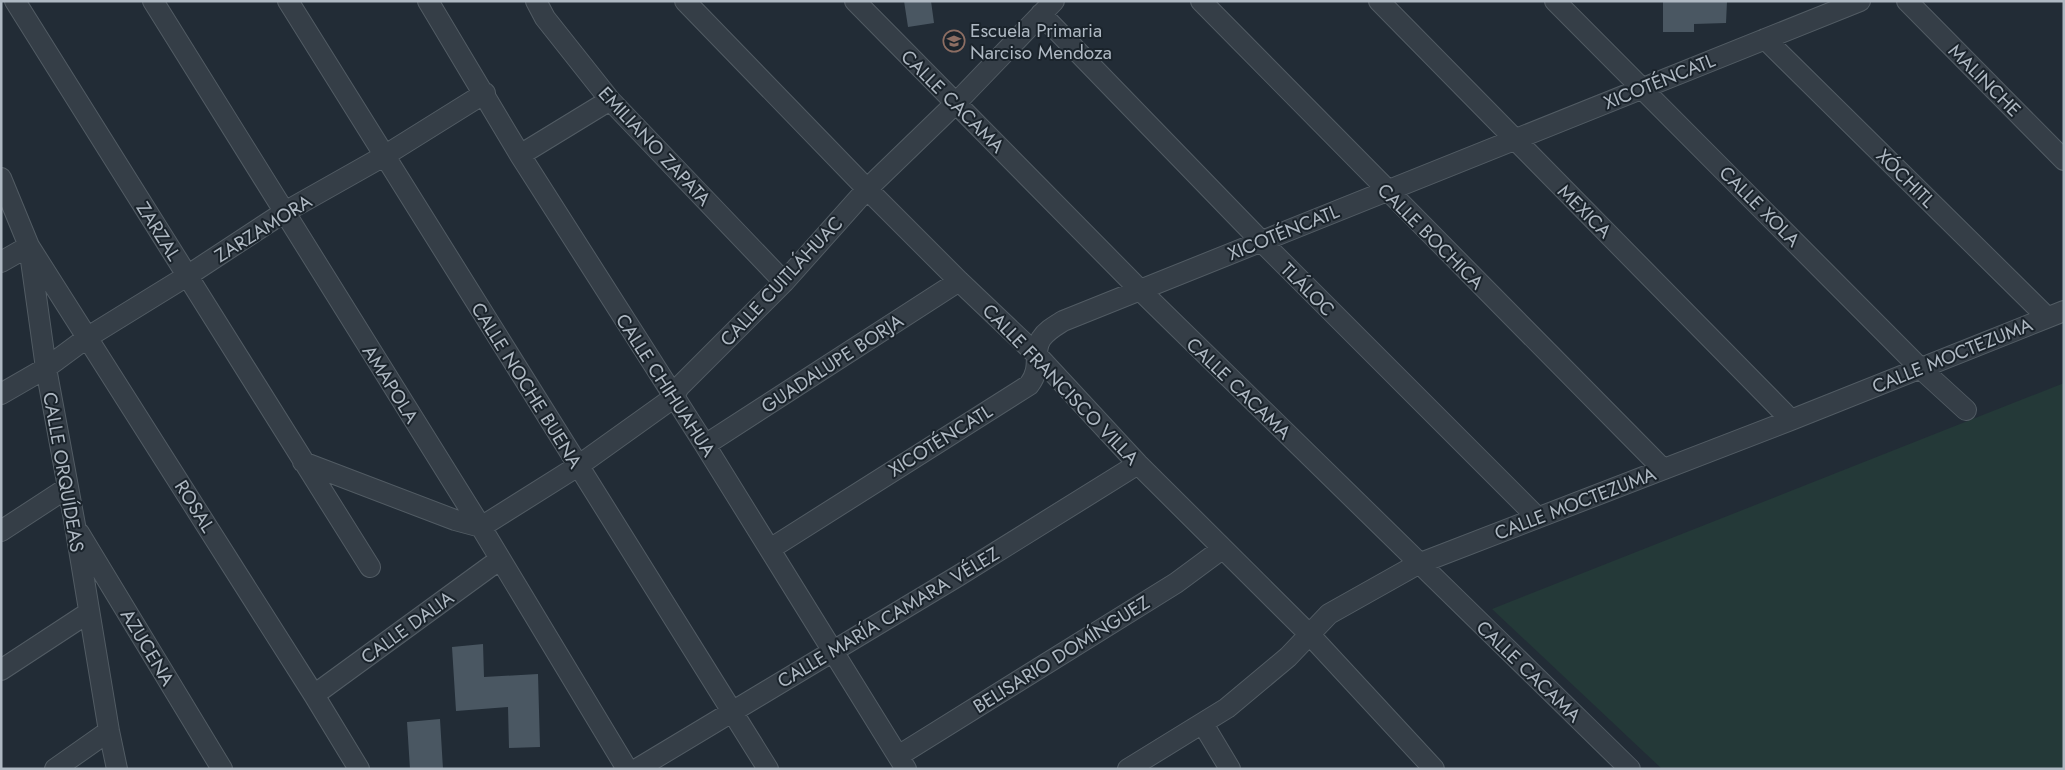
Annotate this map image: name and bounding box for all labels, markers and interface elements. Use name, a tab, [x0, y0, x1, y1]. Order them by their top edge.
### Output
place label: Escuela Primaria Narciso Mendoza	[970, 17, 1112, 66]
school or university icon: Escuela Primaria Narciso Mendoza	[942, 29, 966, 53]
street label: MALINCHE	[1942, 38, 2027, 123]
street label: CALLE CACAMA	[895, 44, 1011, 159]
street label: XICOTÉNCATL	[1599, 47, 1719, 116]
street label: EMILIANO ZAPATA	[592, 81, 717, 212]
street label: XÓCHITL	[1870, 143, 1941, 214]
street label: CALLE XOLA	[1713, 160, 1807, 253]
street label: CALLE BOCHICA	[1371, 177, 1490, 296]
street label: MEXICA	[1552, 178, 1618, 245]
street label: ZARZAMORA	[209, 188, 317, 269]
street label: ZARZAL	[130, 197, 187, 266]
street label: XICOTÉNCATL	[1223, 198, 1343, 267]
street label: CALLE CUITLÁHUAC	[714, 210, 849, 352]
street label: TLÁLOC	[1275, 256, 1341, 322]
street label: CALLE NOCHE BUENA	[464, 297, 589, 474]
street label: CALLE FRANCISCO VILLA	[976, 298, 1145, 471]
street label: GUADALUPE BORJA	[756, 307, 909, 420]
street label: CALLE CHIHUAHUA	[609, 308, 722, 463]
street label: CALLE MOCTEZUMA	[1868, 311, 2037, 400]
street label: CALLE CACAMA	[1180, 331, 1297, 446]
street label: AMAPOLA	[356, 340, 425, 429]
street label: CALLE ORQUÍDEAS	[36, 390, 91, 554]
street label: XICOTÉNCATL	[883, 397, 998, 483]
street label: CALLE MOCTEZUMA	[1491, 460, 1660, 547]
street label: ROSAL	[168, 475, 221, 538]
street label: CALLE MARÍA CAMARA VÉLEZ	[772, 540, 1004, 695]
street label: CALLE DALIA	[355, 584, 460, 670]
street label: BELISARIO DOMÍNGUEZ	[968, 589, 1155, 720]
street label: AZUCENA	[114, 604, 181, 691]
street label: CALLE CACAMA	[1470, 614, 1587, 729]

